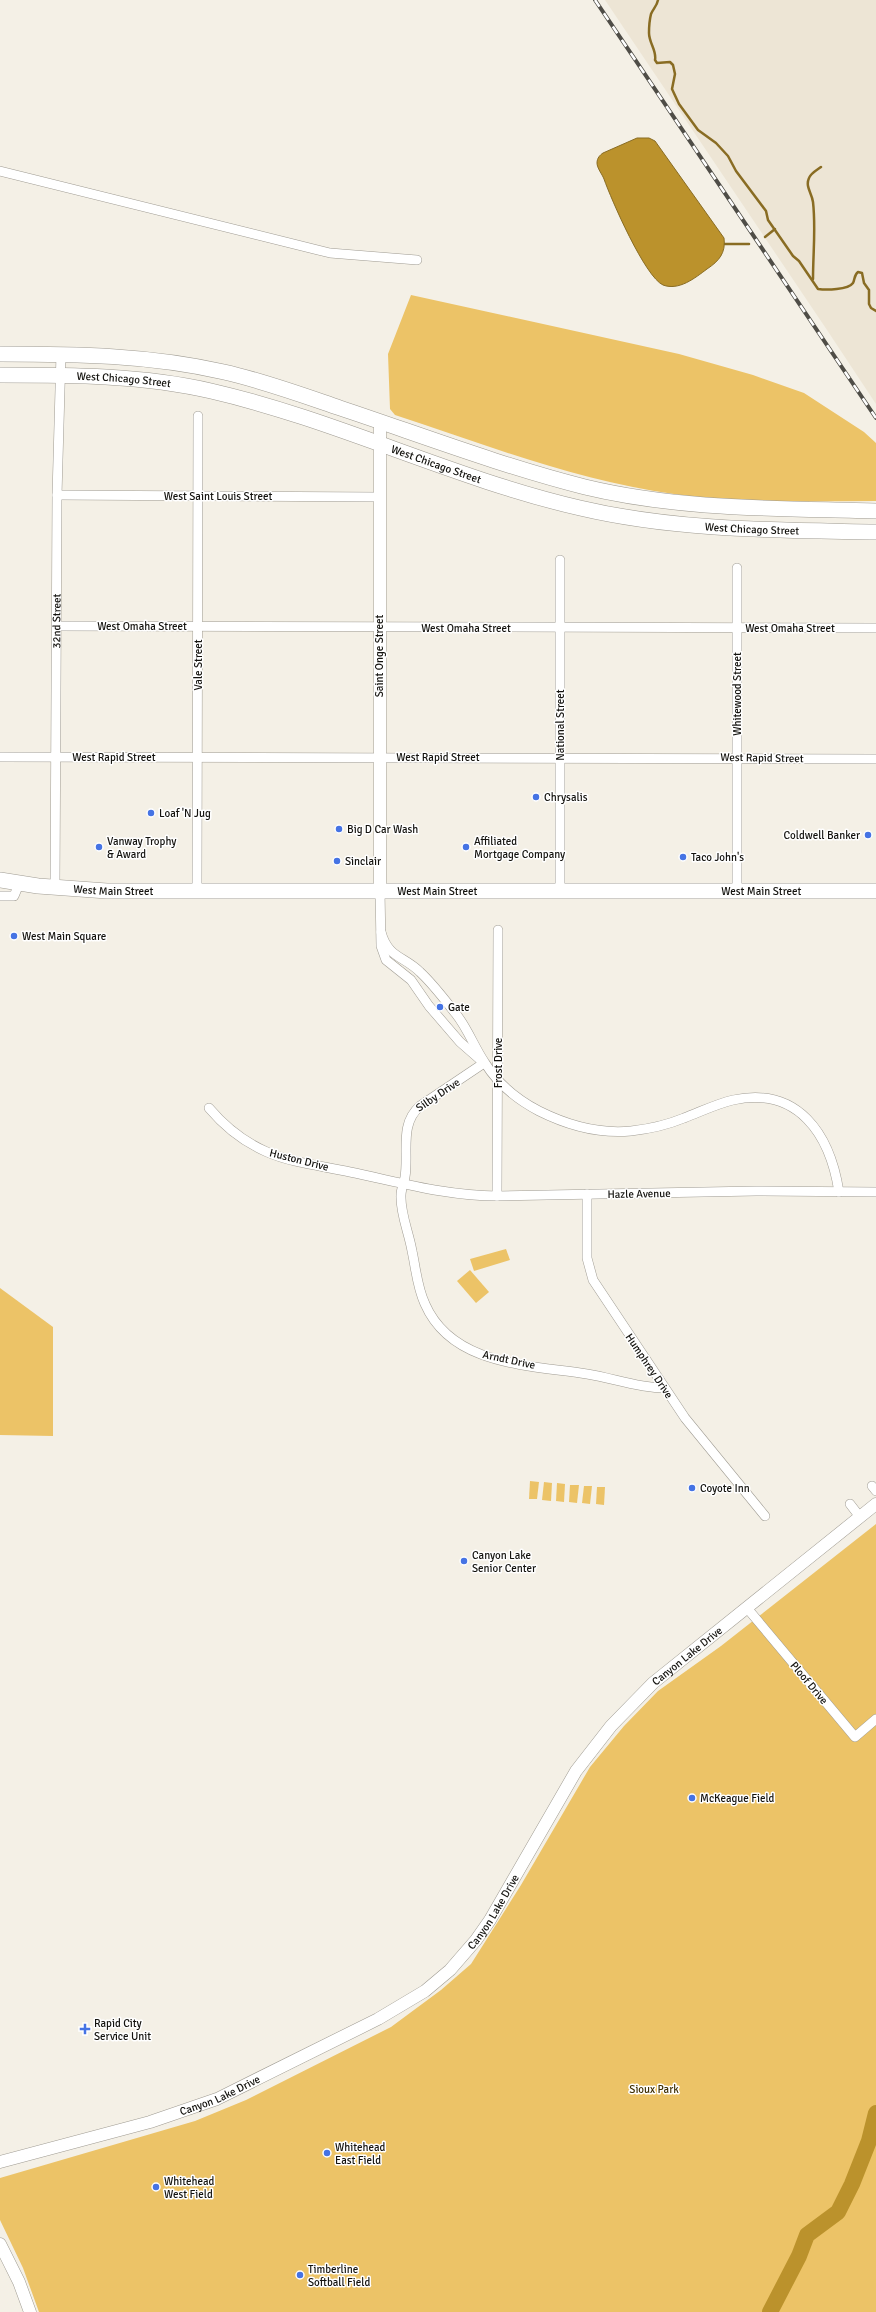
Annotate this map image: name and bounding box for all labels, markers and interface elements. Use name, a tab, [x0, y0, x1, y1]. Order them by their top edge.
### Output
street label: West Chicago Street	[76, 369, 172, 390]
street label: West Chicago Street	[389, 442, 483, 486]
street label: West Saint Louis Street	[164, 490, 272, 503]
street label: West Chicago Street	[704, 520, 800, 537]
street label: 32nd Street	[50, 593, 63, 648]
street label: Saint Onge Street	[373, 615, 386, 697]
street label: West Omaha Street	[97, 620, 187, 633]
street label: West Omaha Street	[421, 622, 511, 635]
street label: West Omaha Street	[745, 622, 835, 635]
street label: Vale Street	[192, 639, 205, 691]
street label: Whitewood Street	[731, 652, 744, 736]
street label: National Street	[554, 689, 567, 761]
street label: West Rapid Street	[72, 751, 156, 764]
street label: West Rapid Street	[396, 751, 480, 764]
street label: West Rapid Street	[720, 751, 804, 765]
place label: Chrysalis	[544, 791, 588, 804]
marker: Chrysalis	[531, 792, 541, 802]
place label: Loaf 'N Jug	[159, 807, 211, 820]
marker: Loaf 'N Jug	[146, 808, 156, 818]
place label: Big D Car Wash	[347, 823, 418, 836]
marker: Big D Car Wash	[334, 824, 344, 834]
place label: Coldwell Banker	[784, 829, 860, 842]
marker: Coldwell Banker	[863, 830, 873, 840]
place label: Vanway Trophy & Award	[107, 835, 177, 861]
place label: Affiliated Mortgage Company	[474, 835, 566, 861]
marker: Vanway Trophy & Award	[94, 842, 104, 852]
marker: Affiliated Mortgage Company	[461, 842, 471, 852]
place label: Taco John's	[691, 851, 744, 864]
marker: Taco John's	[678, 852, 688, 862]
place label: Sinclair	[345, 855, 381, 868]
marker: Sinclair	[332, 856, 342, 866]
street label: West Main Street	[73, 882, 154, 898]
street label: West Main Street	[397, 885, 478, 898]
street label: West Main Street	[721, 885, 802, 898]
place label: West Main Square	[22, 930, 106, 943]
marker: West Main Square	[9, 931, 19, 941]
place label: Gate	[448, 1001, 470, 1014]
marker: Gate	[435, 1002, 445, 1012]
street label: Frost Drive	[492, 1038, 505, 1088]
street label: Silby Drive	[414, 1076, 462, 1114]
street label: Huston Drive	[268, 1146, 330, 1174]
street label: Hazle Avenue	[607, 1187, 671, 1201]
street label: Humphrey Drive	[623, 1331, 675, 1401]
street label: Arndt Drive	[481, 1348, 537, 1372]
place label: Coyote Inn	[700, 1482, 750, 1495]
marker: Coyote Inn	[687, 1483, 697, 1493]
place label: Canyon Lake Senior Center	[472, 1549, 536, 1575]
marker: Canyon Lake Senior Center	[459, 1556, 469, 1566]
street label: Canyon Lake Drive	[649, 1624, 725, 1688]
street label: Ploof Drive	[787, 1659, 831, 1707]
place label: McKeague Field	[700, 1792, 775, 1805]
marker: McKeague Field	[687, 1793, 697, 1803]
street label: Canyon Lake Drive	[464, 1872, 522, 1952]
place label: Rapid City Service Unit	[94, 2017, 151, 2043]
marker: Rapid City Service Unit	[79, 2023, 91, 2035]
street label: Canyon Lake Drive	[178, 2072, 262, 2118]
park label: Sioux Park	[629, 2083, 679, 2096]
place label: Whitehead East Field	[335, 2141, 386, 2167]
marker: Whitehead East Field	[322, 2148, 332, 2158]
place label: Whitehead West Field	[164, 2175, 215, 2201]
marker: Whitehead West Field	[151, 2182, 161, 2192]
place label: Timberline Softball Field	[308, 2263, 370, 2289]
marker: Timberline Softball Field	[295, 2270, 305, 2280]

